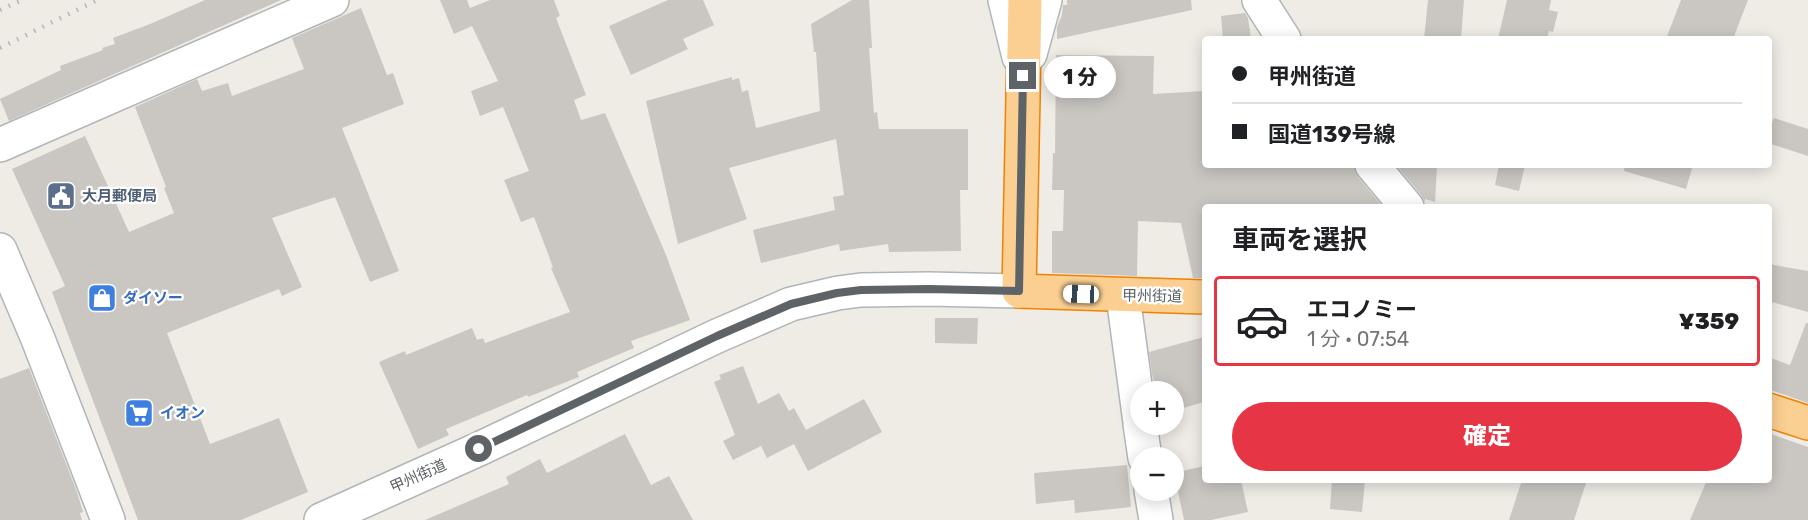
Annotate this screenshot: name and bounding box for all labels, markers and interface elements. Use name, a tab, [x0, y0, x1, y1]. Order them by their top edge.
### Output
callout: 1 分	[1044, 55, 1116, 97]
route end	[1009, 62, 1036, 89]
text: 甲州街道	[1268, 63, 1356, 90]
text: 1 分	[1063, 65, 1097, 89]
text: 国道139号線	[1268, 121, 1396, 148]
public building icon: 大月郵便局	[45, 180, 77, 212]
place label: 大月郵便局	[82, 187, 157, 205]
text: 車両を選択	[1232, 224, 1367, 256]
shop icon: ダイソー	[86, 282, 118, 314]
car	[1063, 284, 1099, 304]
street label: 甲州街道	[1122, 286, 1182, 306]
place label: ダイソー	[123, 289, 183, 307]
icon: car	[1235, 294, 1289, 348]
text: エコノミー	[1307, 296, 1417, 323]
text: ¥359	[1679, 308, 1739, 335]
text: 1 分 · 07:54	[1307, 327, 1409, 351]
map controls	[1130, 381, 1184, 501]
button: +	[1130, 381, 1184, 435]
supermarket icon: イオン	[123, 397, 155, 429]
button: 確定	[1232, 402, 1742, 471]
place label: イオン	[160, 404, 205, 422]
route start	[465, 435, 492, 462]
button: −	[1130, 447, 1184, 501]
street label: 甲州街道	[387, 456, 449, 496]

